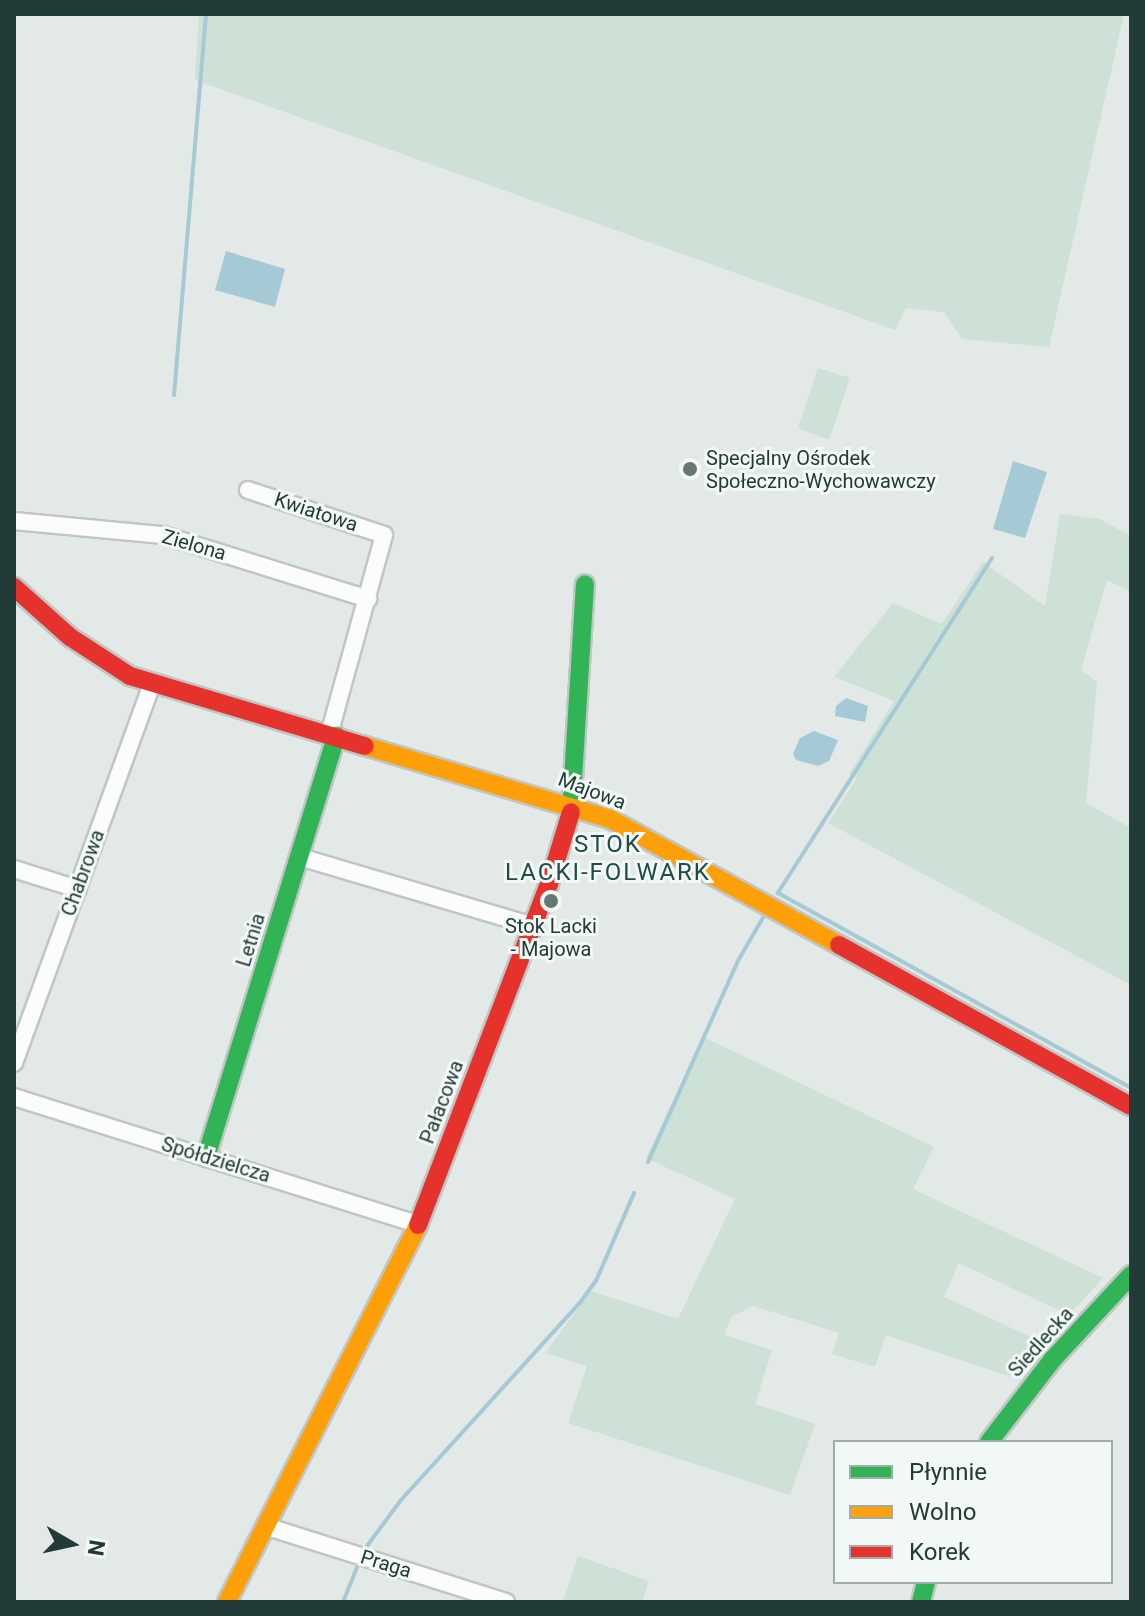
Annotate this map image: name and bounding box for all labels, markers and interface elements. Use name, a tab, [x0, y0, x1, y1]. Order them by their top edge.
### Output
place label: Specjalny Ośrodek Społeczno-Wychowawczy	[706, 446, 936, 493]
marker: Specjalny Ośrodek Społeczno-Wychowawczy	[681, 460, 699, 478]
street label: Kwiatowa	[271, 487, 361, 537]
street label: Zielona	[159, 524, 229, 566]
street label: Majowa	[555, 767, 629, 815]
street label: Chabrowa	[56, 827, 110, 919]
district label: STOK LACKI-FOLWARK	[505, 831, 711, 887]
marker: Stok Lacki - Majowa	[542, 892, 560, 910]
street label: Letnia	[232, 910, 270, 970]
place label: Stok Lacki - Majowa	[505, 914, 597, 961]
street label: Pałacowa	[415, 1057, 469, 1147]
street label: Spółdzielcza	[159, 1132, 273, 1188]
street label: Siedlecka	[1003, 1302, 1079, 1382]
legend	[833, 1440, 1113, 1584]
text: Płynnie	[909, 1458, 987, 1486]
text: Wolno	[909, 1498, 976, 1526]
north arrow	[32, 1504, 112, 1584]
text: N	[83, 1538, 110, 1557]
text: Korek	[909, 1538, 970, 1566]
street label: Praga	[358, 1545, 414, 1583]

